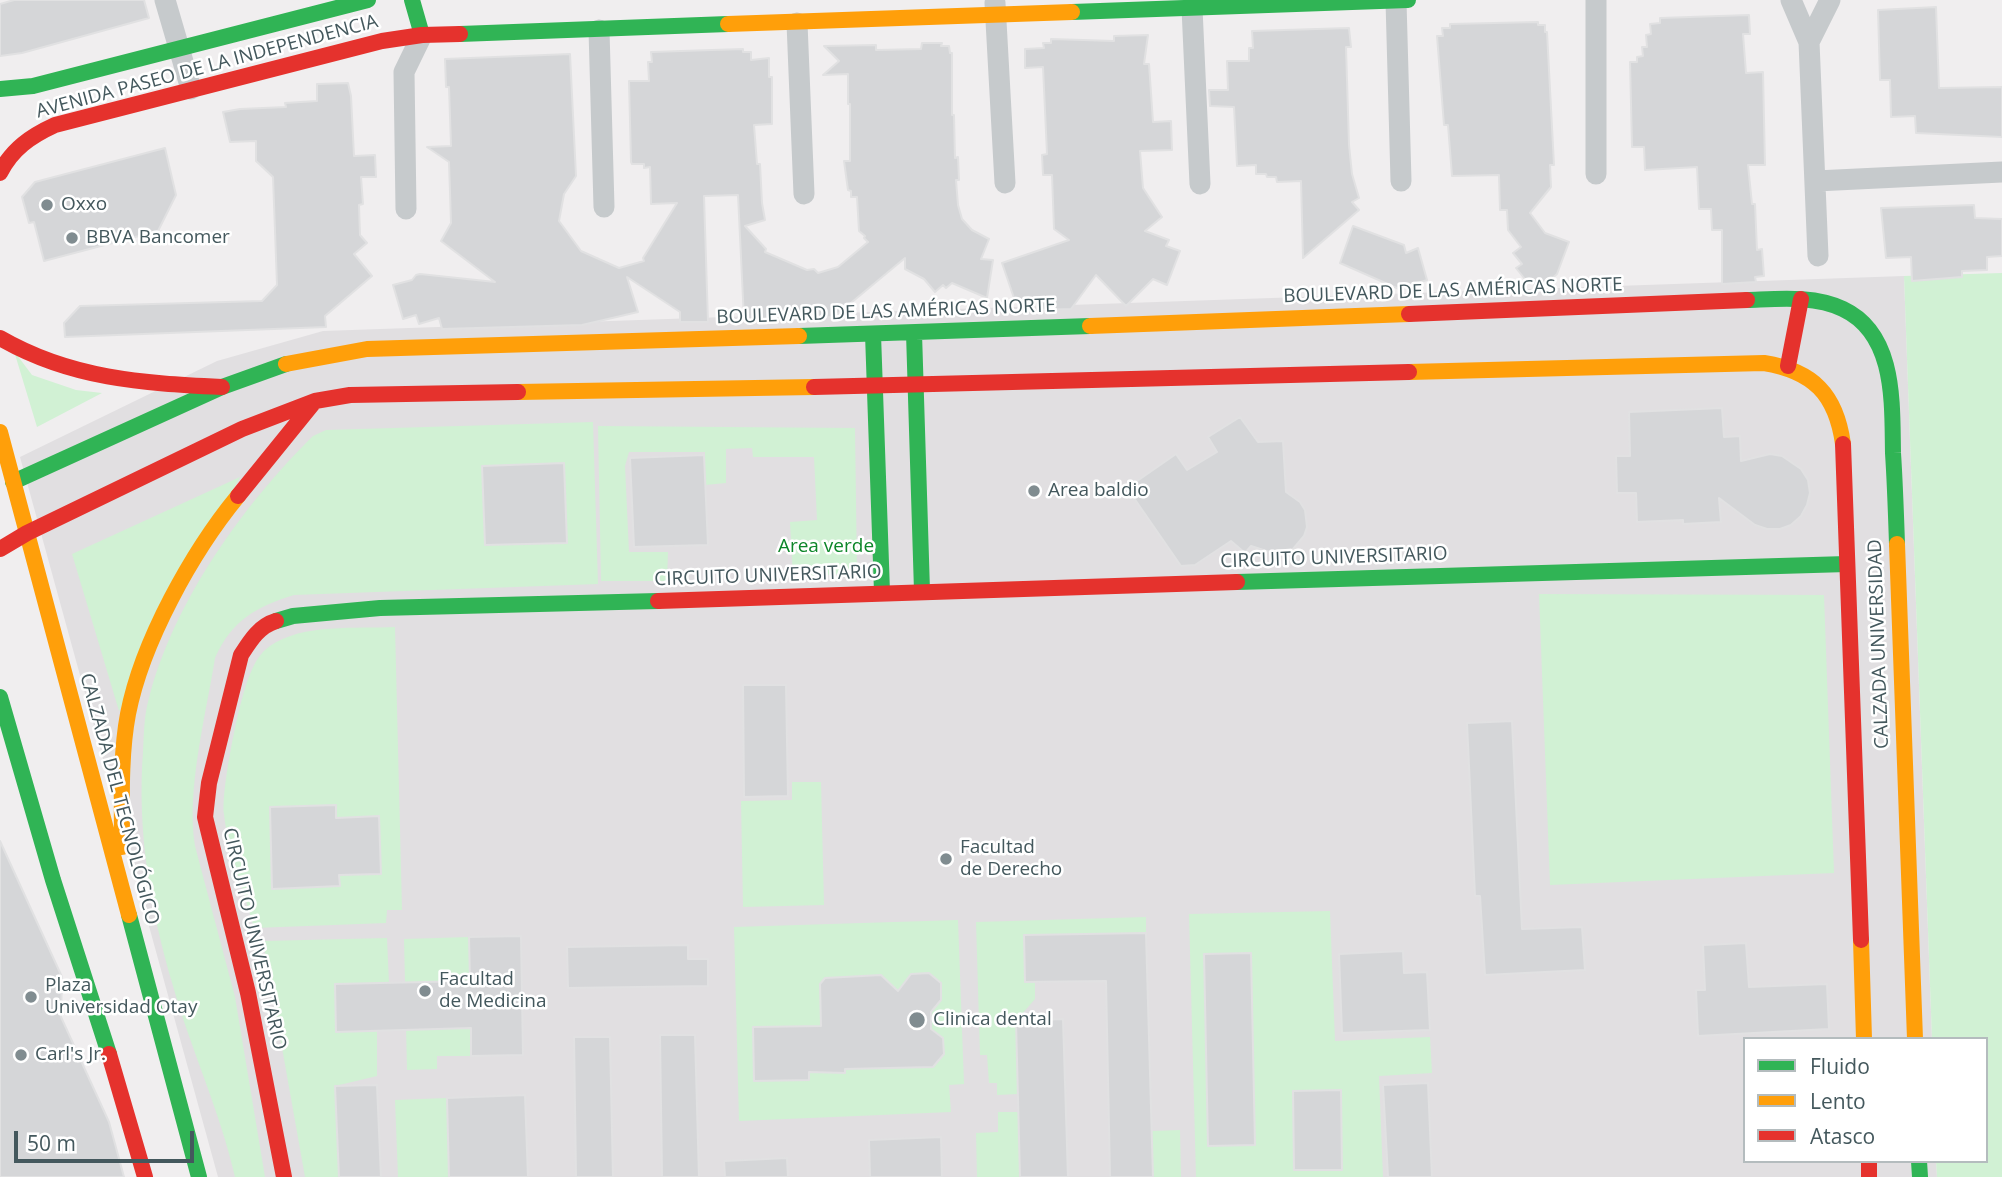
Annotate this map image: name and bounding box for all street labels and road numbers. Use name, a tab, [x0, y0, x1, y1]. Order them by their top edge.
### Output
street label: AVENIDA PASEO DE LA INDEPENDENCIA	[34, 10, 380, 124]
street label: BOULEVARD DE LAS AMÉRICAS NORTE	[1283, 274, 1623, 308]
street label: BOULEVARD DE LAS AMÉRICAS NORTE	[716, 295, 1056, 329]
street label: CALZADA UNIVERSIDAD	[1864, 539, 1894, 749]
street label: CIRCUITO UNIVERSITARIO	[1220, 543, 1448, 573]
street label: CIRCUITO UNIVERSITARIO	[654, 561, 882, 591]
street label: CALZADA DEL TECNOLÓGICO	[74, 671, 164, 927]
street label: CIRCUITO UNIVERSITARIO	[217, 826, 291, 1052]

